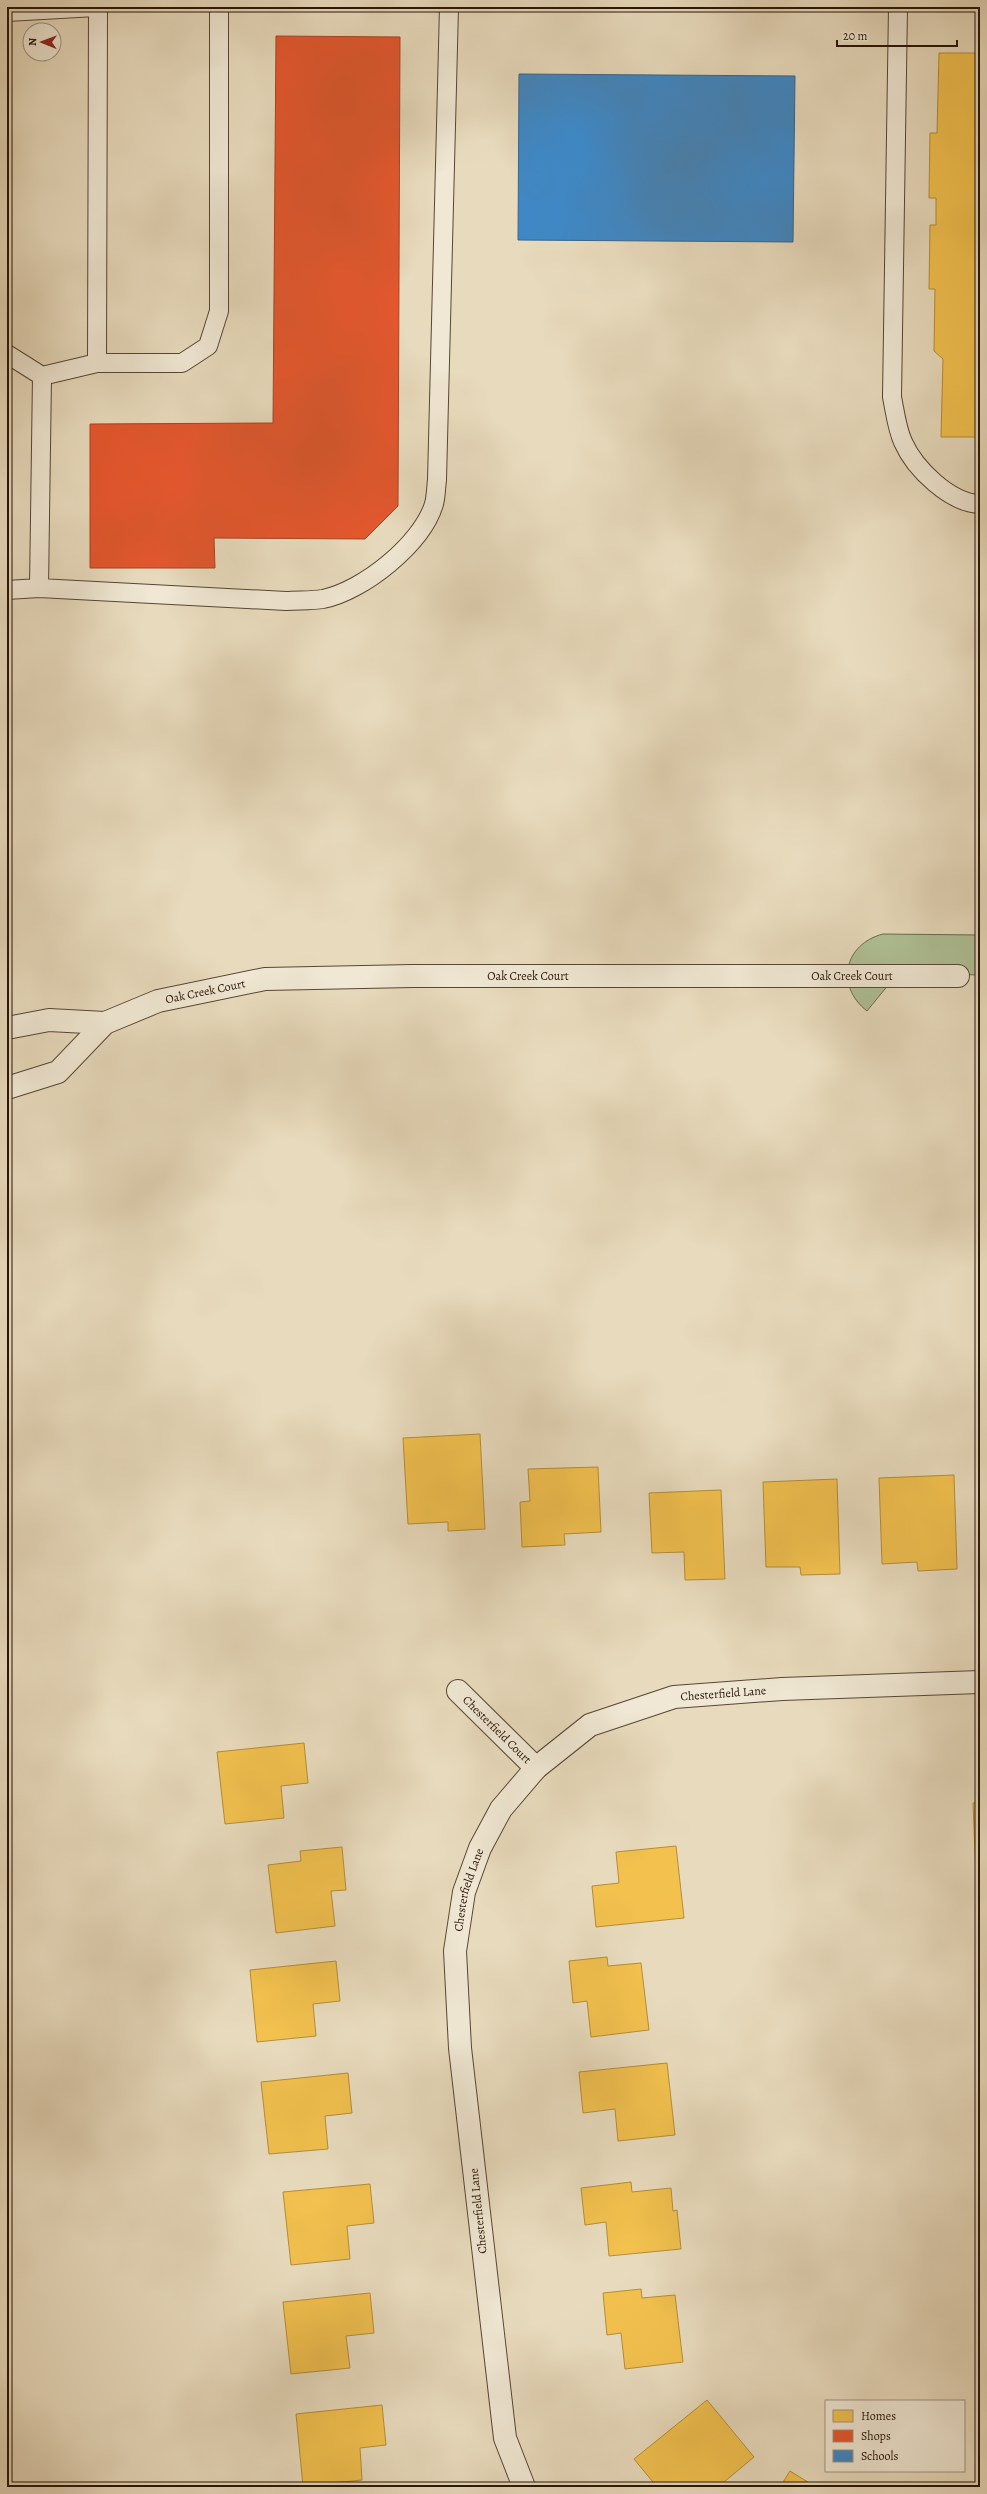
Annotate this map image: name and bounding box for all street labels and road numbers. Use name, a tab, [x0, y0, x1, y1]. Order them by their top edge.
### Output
street label: Oak Creek Court	[487, 968, 569, 984]
street label: Oak Creek Court	[811, 968, 893, 984]
street label: Oak Creek Court	[164, 975, 247, 1007]
street label: Chesterfield Lane	[680, 1682, 767, 1705]
street label: Chesterfield Court	[459, 1692, 535, 1767]
street label: Chesterfield Lane	[450, 1846, 487, 1933]
street label: Chesterfield Lane	[466, 2167, 490, 2255]

